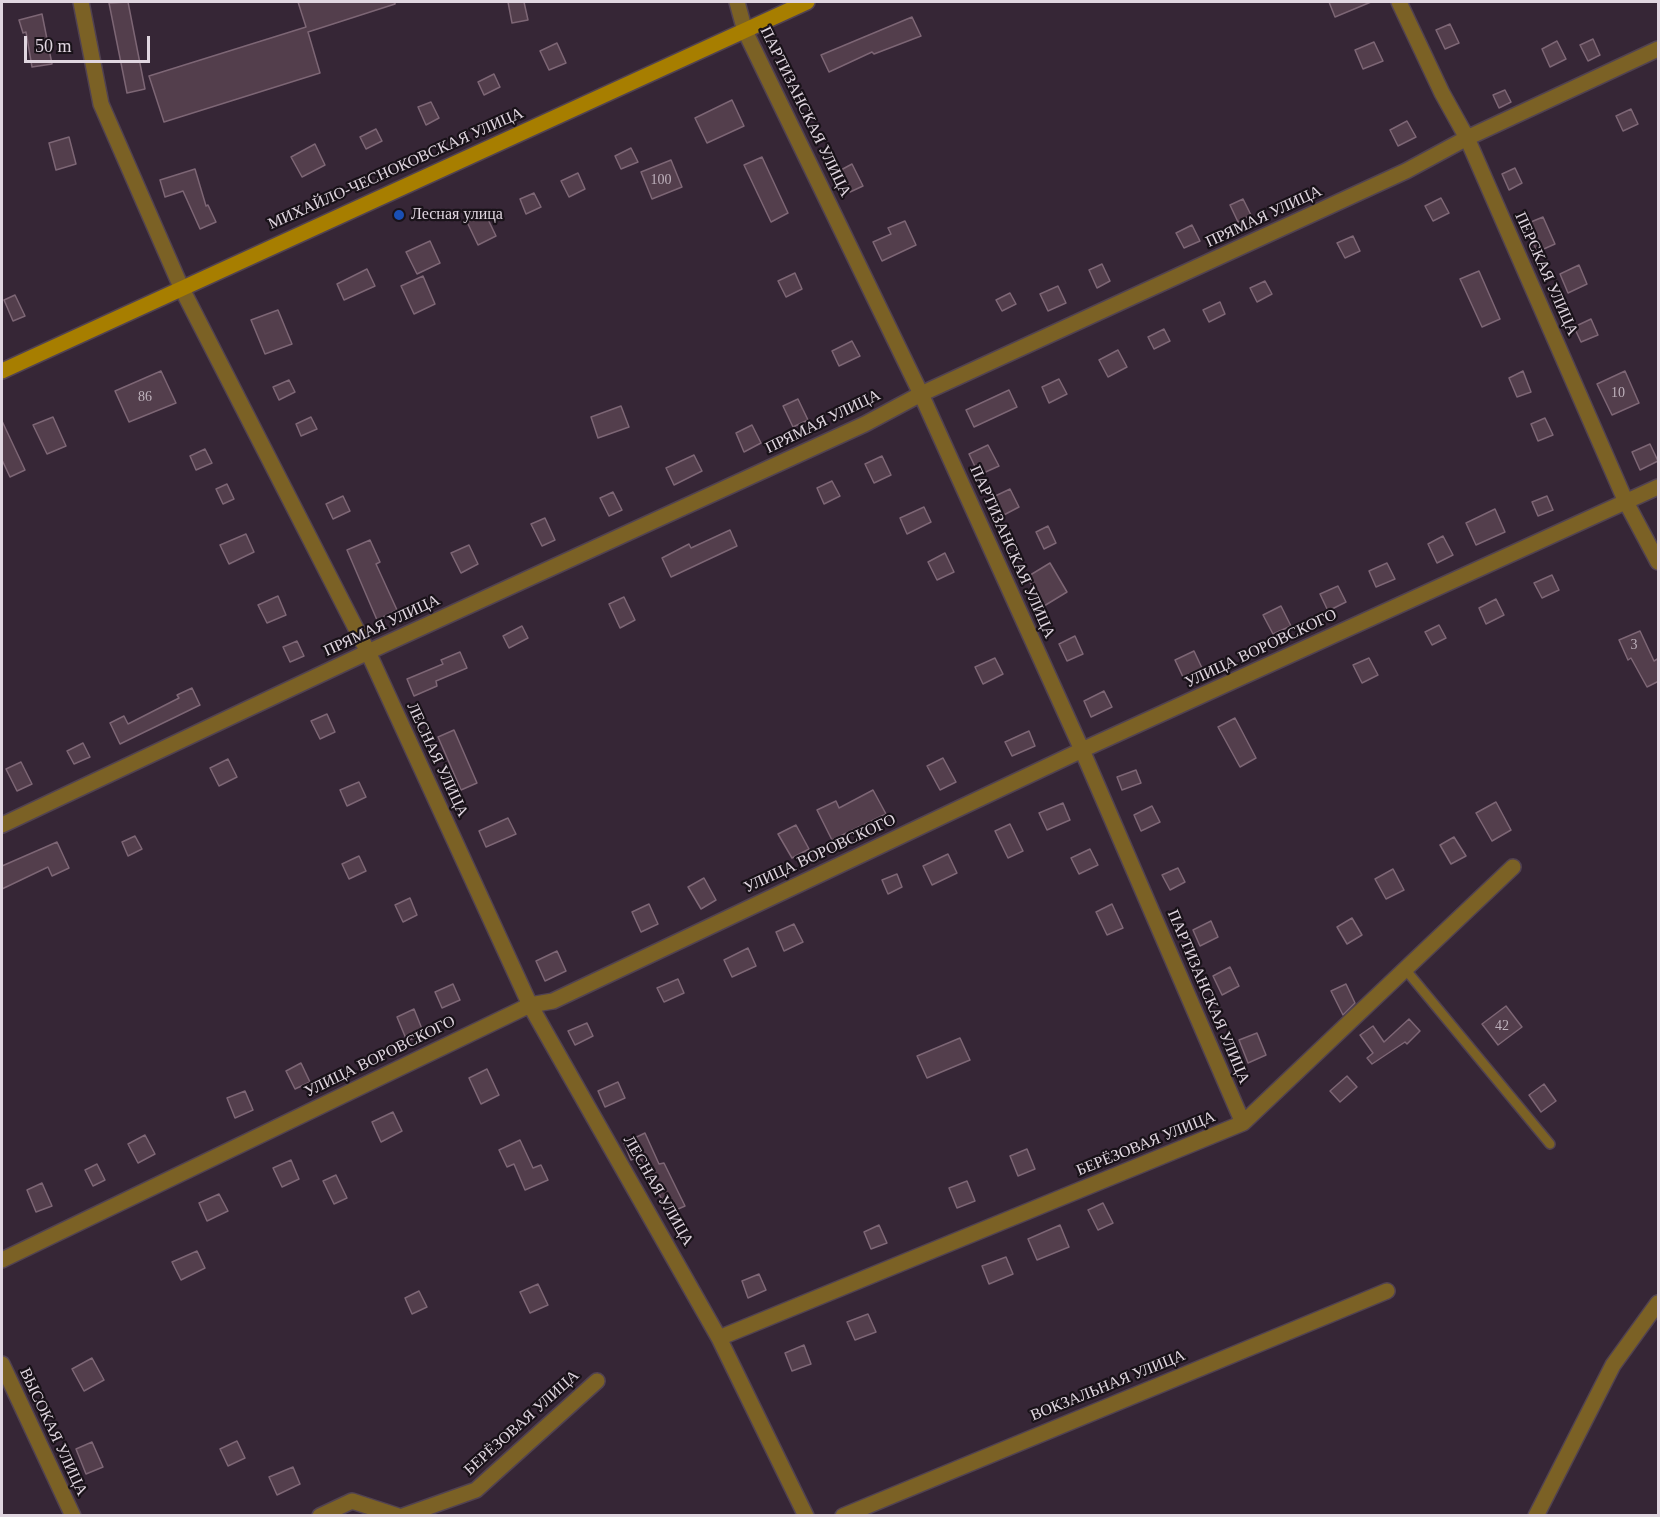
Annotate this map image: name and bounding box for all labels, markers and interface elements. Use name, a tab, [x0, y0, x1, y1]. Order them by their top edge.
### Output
scale bar	[27, 24, 153, 62]
street label: ПАРТИЗАНСКАЯ УЛИЦА	[755, 24, 855, 200]
text: 50 m	[35, 36, 72, 56]
street label: МИХАЙЛО-ЧЕСНОКОВСКАЯ УЛИЦА	[265, 104, 527, 234]
house number: 100	[650, 172, 672, 188]
street label: ПРЯМАЯ УЛИЦА	[1203, 182, 1325, 252]
place label: Лесная улица	[411, 205, 503, 225]
marker: Лесная улица	[392, 208, 406, 222]
street label: ПЕРСКАЯ УЛИЦА	[1510, 209, 1582, 339]
house number: 10	[1611, 385, 1625, 401]
street label: ПРЯМАЯ УЛИЦА	[762, 386, 884, 458]
house number: 86	[138, 389, 152, 405]
street label: ПАРТИЗАНСКАЯ УЛИЦА	[965, 463, 1059, 641]
street label: ПРЯМАЯ УЛИЦА	[321, 591, 443, 661]
street label: УЛИЦА ВОРОВСКОГО	[1182, 605, 1340, 693]
house number: 3	[1630, 637, 1637, 653]
street label: ЛЕСНАЯ УЛИЦА	[402, 700, 472, 820]
street label: УЛИЦА ВОРОВСКОГО	[741, 810, 899, 898]
street label: ПАРТИЗАНСКАЯ УЛИЦА	[1163, 907, 1253, 1087]
street label: УЛИЦА ВОРОВСКОГО	[301, 1012, 459, 1102]
house number: 42	[1495, 1018, 1509, 1034]
street label: БЕРЁЗОВАЯ УЛИЦА	[1074, 1107, 1218, 1181]
street label: ЛЕСНАЯ УЛИЦА	[619, 1132, 697, 1250]
street label: ВОКЗАЛЬНАЯ УЛИЦА	[1028, 1346, 1188, 1426]
street label: ВЫСОКАЯ УЛИЦА	[15, 1365, 91, 1499]
street label: БЕРЁЗОВАЯ УЛИЦА	[461, 1366, 583, 1480]

